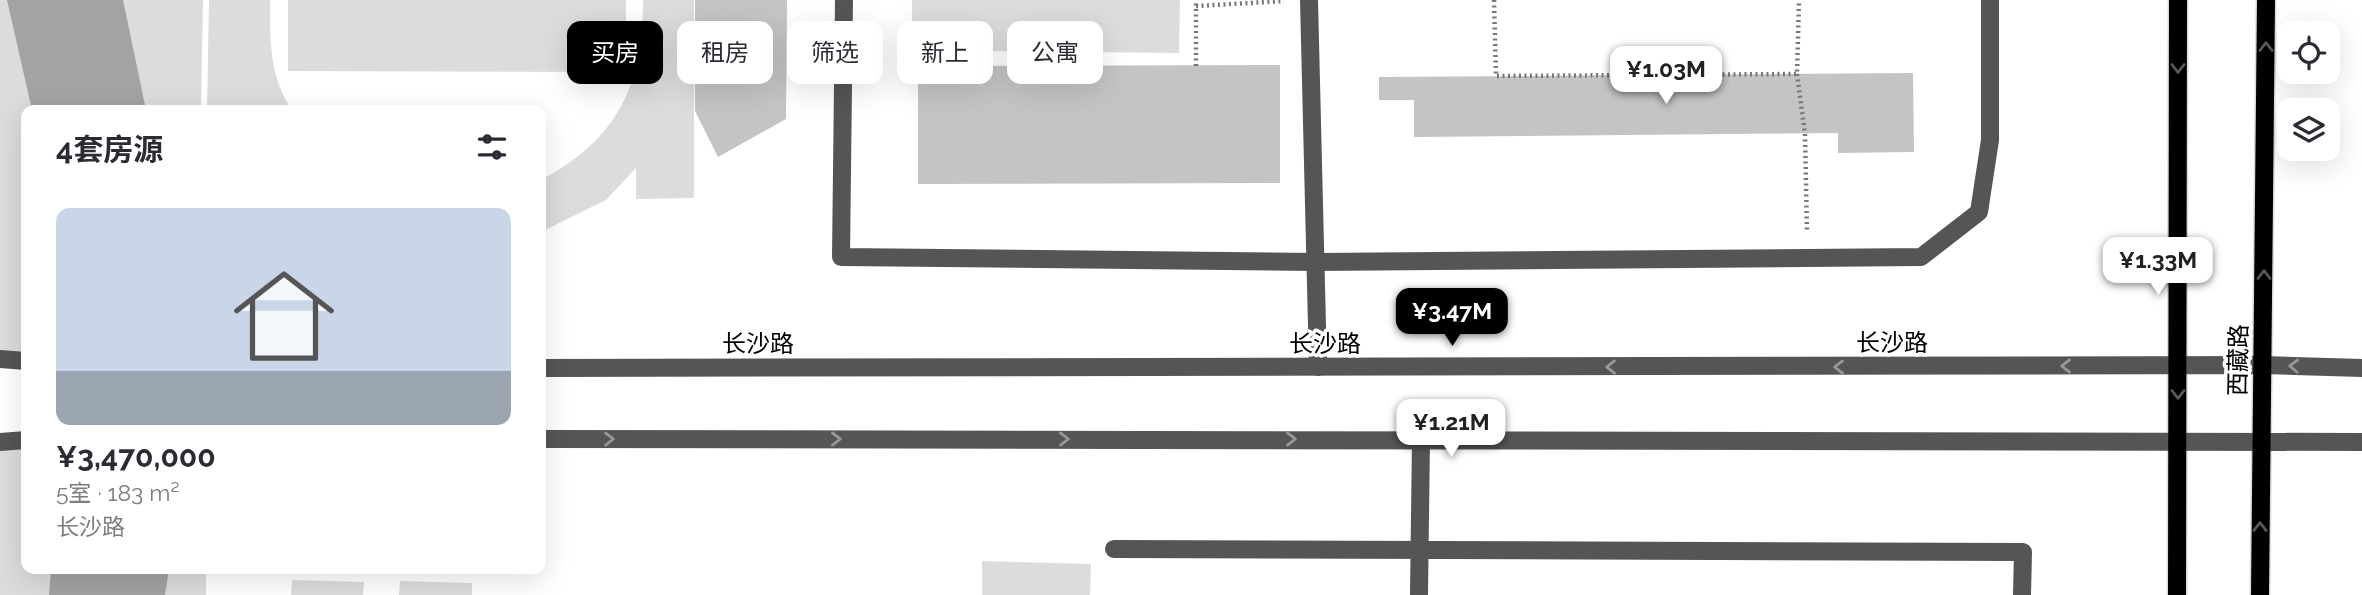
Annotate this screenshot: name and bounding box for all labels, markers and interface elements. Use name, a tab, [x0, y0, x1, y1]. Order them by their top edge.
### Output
chip: 买房	[567, 21, 663, 84]
chip: 租房	[677, 21, 773, 84]
chip: 筛选	[787, 21, 883, 84]
chip: 新上	[897, 21, 993, 84]
chip: 公寓	[1007, 21, 1103, 84]
map controls	[2277, 21, 2340, 161]
button: locate	[2277, 21, 2340, 84]
one-way arrow	[2258, 42, 2274, 52]
pin: ¥1.03M	[1609, 46, 1723, 106]
text: ¥1.03M	[1626, 55, 1706, 82]
one-way arrow	[2170, 63, 2186, 74]
button: layers	[2277, 98, 2340, 161]
icon: filters	[473, 128, 511, 166]
text: 4套房源	[56, 132, 163, 167]
pin: ¥1.33M	[2101, 238, 2215, 297]
text: ¥1.33M	[2119, 246, 2197, 273]
icon: home	[221, 253, 347, 379]
one-way arrow	[2256, 269, 2272, 280]
pin: ¥3.47M	[1395, 288, 1509, 348]
text: ¥3.47M	[1412, 297, 1492, 324]
street label: 西藏路	[2223, 324, 2253, 396]
street label: 长沙路	[1856, 328, 1928, 357]
street label: 长沙路	[722, 329, 794, 358]
street label: 长沙路	[1289, 329, 1361, 358]
one-way arrow	[2061, 358, 2071, 374]
one-way arrow	[2288, 358, 2299, 373]
one-way arrow	[1606, 359, 1616, 375]
one-way arrow	[1833, 359, 1844, 374]
one-way arrow	[2170, 389, 2186, 399]
pin: ¥1.21M	[1394, 400, 1508, 459]
text: ¥1.21M	[1412, 408, 1490, 435]
one-way arrow	[604, 431, 615, 447]
one-way arrow	[832, 431, 842, 447]
one-way arrow	[1059, 431, 1070, 447]
one-way arrow	[1287, 431, 1297, 447]
text: ¥3,470,000	[56, 439, 216, 474]
text: 5室 · 183 m²	[56, 479, 179, 506]
text: 长沙路	[56, 513, 125, 540]
one-way arrow	[2252, 521, 2268, 532]

